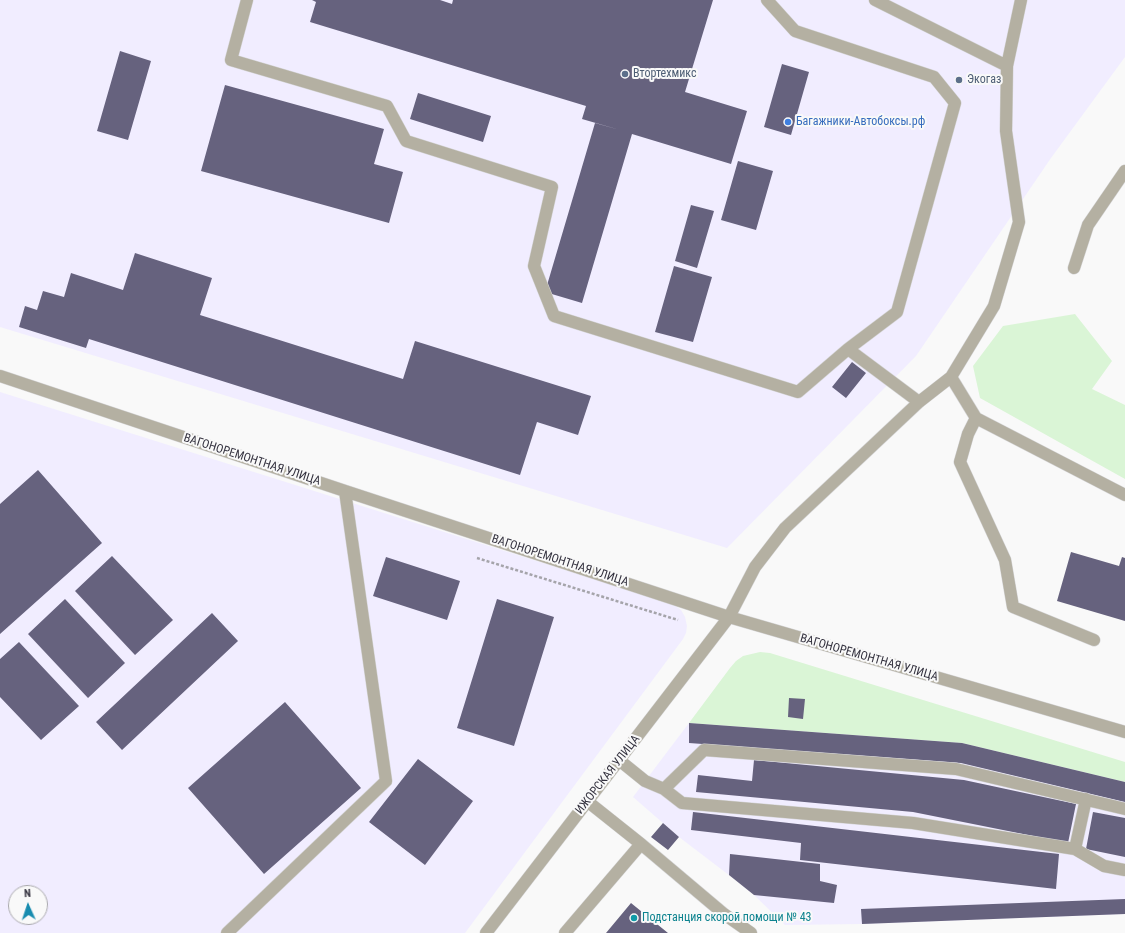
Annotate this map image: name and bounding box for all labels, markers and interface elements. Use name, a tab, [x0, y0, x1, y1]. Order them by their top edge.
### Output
place label: Втортехмикс	[633, 67, 696, 81]
marker: Втортехмикс	[620, 69, 630, 79]
place label: Экогаз	[967, 73, 1001, 87]
marker: Экогаз	[954, 75, 964, 85]
place label: Багажники-Автобоксы.рф	[796, 115, 925, 129]
marker: Багажники-Автобоксы.рф	[783, 117, 793, 127]
street label: ВАГОНОРЕМОНТНАЯ УЛИЦА	[182, 431, 322, 489]
street label: ВАГОНОРЕМОНТНАЯ УЛИЦА	[490, 532, 630, 590]
street label: ВАГОНОРЕМОНТНАЯ УЛИЦА	[798, 631, 940, 685]
street label: ИЖОРСКАЯ УЛИЦА	[573, 733, 643, 817]
north arrow	[8, 885, 48, 925]
text: N	[24, 887, 31, 900]
place label: Подстанция скорой помощи № 43	[642, 911, 812, 925]
marker: Подстанция скорой помощи № 43	[629, 913, 639, 923]

